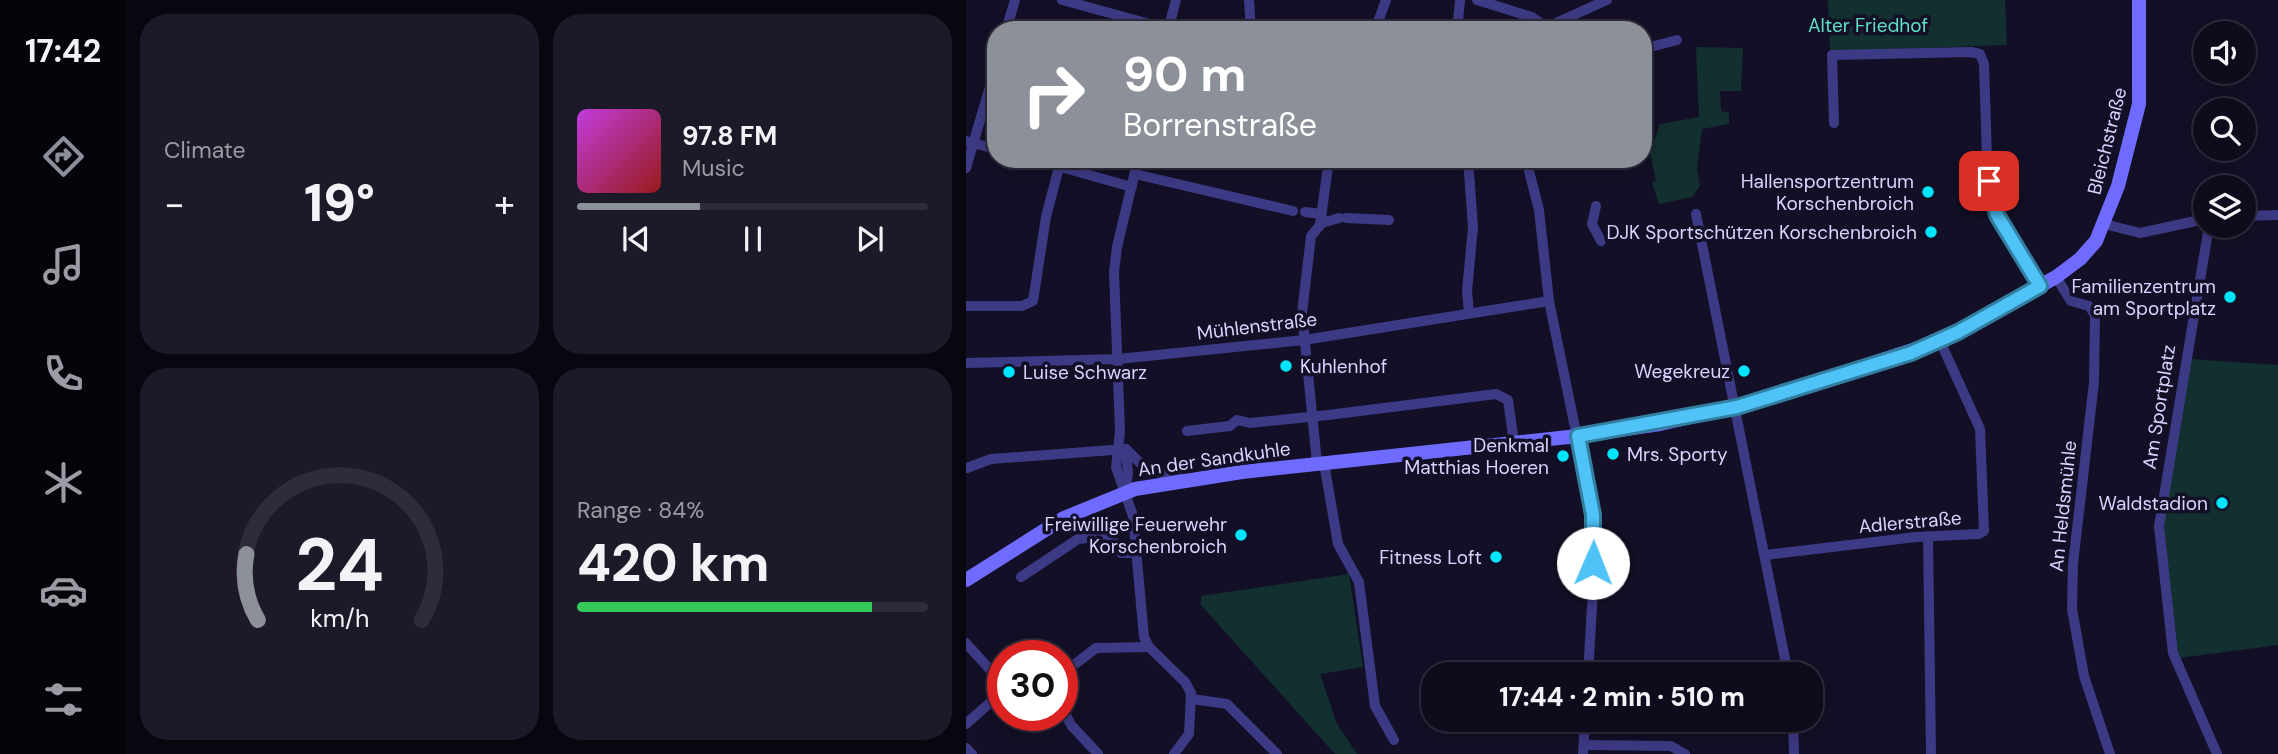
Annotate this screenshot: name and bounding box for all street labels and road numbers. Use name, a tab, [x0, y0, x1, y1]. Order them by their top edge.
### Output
street label: Bleichstraße	[2082, 85, 2132, 197]
street label: Mühlenstraße	[1196, 306, 1318, 346]
street label: Am Sportplatz	[2137, 343, 2181, 471]
street label: An der Sandkuhle	[1136, 436, 1292, 482]
street label: An Heldsmühle	[2044, 439, 2082, 573]
street label: Adlerstraße	[1858, 505, 1962, 539]

